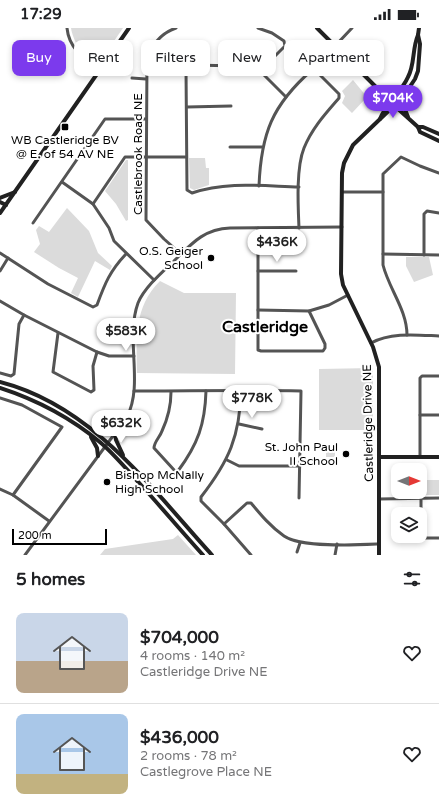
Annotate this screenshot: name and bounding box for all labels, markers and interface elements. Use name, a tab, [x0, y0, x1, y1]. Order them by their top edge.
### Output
text: 17:29	[20, 5, 62, 23]
chip: Buy	[12, 40, 66, 76]
chip: Rent	[74, 40, 133, 76]
chip: Filters	[141, 40, 210, 76]
chip: New	[218, 40, 276, 76]
chip: Apartment	[284, 40, 384, 76]
pin: $704K	[365, 85, 421, 119]
text: $704K	[372, 90, 414, 106]
street label: Castlebrook Road NE	[131, 93, 145, 215]
marker: WB Castleridge BV @ E. of 54 AV NE	[60, 122, 70, 132]
place label: WB Castleridge BV @ E. of 54 AV NE	[11, 133, 120, 161]
pin: $436K	[249, 229, 305, 263]
text: $436K	[256, 234, 298, 250]
place label: O.S. Geiger School	[139, 244, 203, 272]
marker: O.S. Geiger School	[206, 253, 216, 263]
district label: Castleridge	[222, 317, 308, 337]
pin: $583K	[98, 318, 154, 352]
text: $583K	[105, 323, 147, 339]
street label: Castleridge Drive NE	[360, 364, 376, 482]
pin: $778K	[224, 385, 280, 419]
text: $778K	[231, 390, 273, 406]
pin: $632K	[93, 410, 149, 444]
text: $632K	[100, 415, 142, 431]
place label: St. John Paul II School	[265, 440, 338, 468]
marker: St. John Paul II School	[341, 449, 351, 459]
north arrow	[391, 463, 427, 499]
map controls	[391, 463, 427, 543]
place label: Bishop McNally High School	[115, 468, 204, 496]
marker: Bishop McNally High School	[102, 477, 112, 487]
button: layers	[391, 507, 427, 543]
scale bar	[12, 527, 107, 546]
text: 200 m	[18, 529, 52, 542]
icon: filters	[401, 568, 423, 590]
text: 5 homes	[16, 569, 85, 590]
text: $704,000	[140, 627, 219, 648]
icon: home	[48, 629, 96, 677]
icon: heart	[401, 642, 423, 664]
text: 4 rooms · 140 m²	[140, 648, 245, 664]
text: Castleridge Drive NE	[140, 664, 268, 680]
text: $436,000	[140, 727, 219, 748]
icon: home	[48, 730, 96, 778]
icon: heart	[401, 743, 423, 765]
text: 2 rooms · 78 m²	[140, 748, 237, 764]
text: Castlegrove Place NE	[140, 764, 272, 780]

